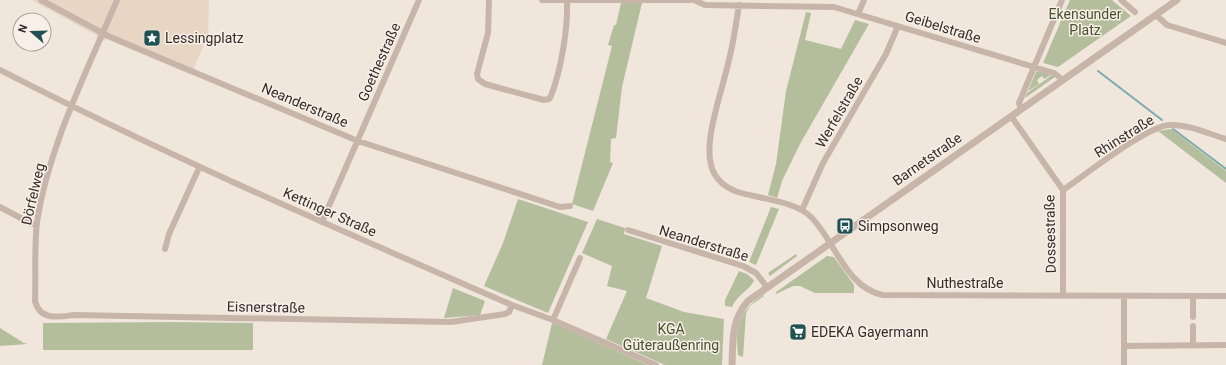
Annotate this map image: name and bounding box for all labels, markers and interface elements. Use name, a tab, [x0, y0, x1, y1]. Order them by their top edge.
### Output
park label: Ekensunder Platz	[1049, 6, 1122, 38]
street label: Geibelstraße	[903, 8, 983, 46]
north arrow	[12, 12, 52, 52]
street label: Goethestraße	[355, 20, 403, 104]
text: N	[16, 23, 31, 35]
place icon: Lessingplatz	[142, 28, 162, 48]
place label: Lessingplatz	[165, 30, 244, 46]
street label: Werfelstraße	[812, 74, 866, 150]
street label: Neanderstraße	[259, 80, 351, 130]
street label: Rhinstraße	[1091, 111, 1157, 161]
street label: Barnetstraße	[889, 129, 965, 189]
street label: Dörfelweg	[18, 161, 48, 227]
street label: Kettinger Straße	[281, 184, 379, 240]
street label: Dossestraße	[1041, 195, 1059, 273]
bus stop icon: Simpsonweg	[835, 216, 855, 236]
place label: Simpsonweg	[858, 218, 939, 234]
street label: Neanderstraße	[657, 222, 751, 264]
street label: Nuthestraße	[926, 275, 1004, 291]
street label: Eisnerstraße	[227, 298, 305, 316]
park label: KGA Güteraußenring	[623, 321, 719, 353]
supermarket icon: EDEKA Gayermann	[788, 322, 808, 342]
place label: EDEKA Gayermann	[811, 324, 929, 340]

